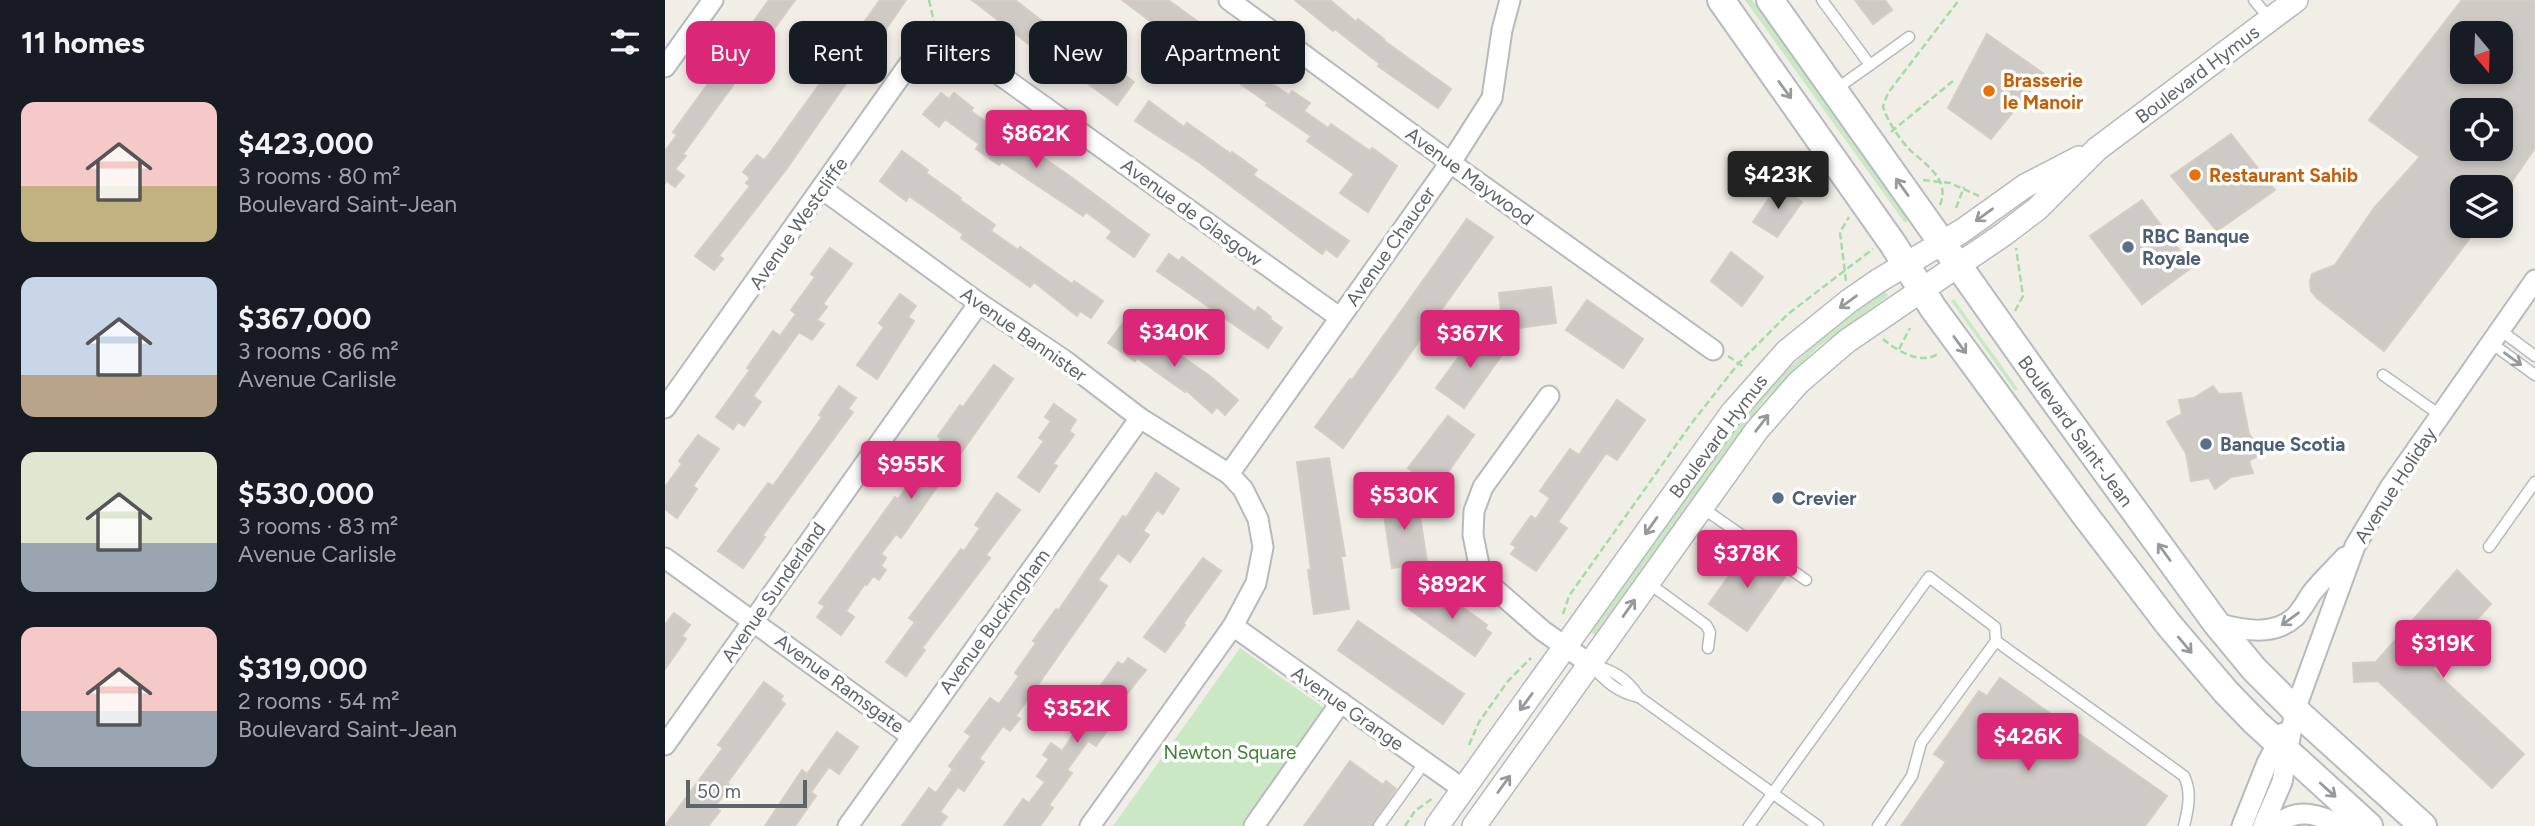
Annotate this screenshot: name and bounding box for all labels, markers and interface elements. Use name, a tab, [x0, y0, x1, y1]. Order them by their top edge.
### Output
street label: Boulevard Hymus	[2131, 20, 2264, 128]
chip: Buy	[686, 21, 775, 84]
chip: Rent	[789, 21, 887, 84]
chip: Filters	[901, 21, 1015, 84]
chip: New	[1029, 21, 1127, 84]
chip: Apartment	[1141, 21, 1305, 84]
north arrow	[2450, 21, 2513, 84]
map controls	[2450, 21, 2513, 238]
icon: filters	[606, 23, 644, 61]
text: 11 homes	[21, 24, 145, 61]
place label: Brasserie le Manoir	[2003, 69, 2083, 114]
one-way arrow	[1777, 80, 1792, 99]
marker: Brasserie le Manoir	[1981, 83, 1997, 99]
button: locate	[2450, 98, 2513, 161]
pin: $862K	[987, 110, 1085, 170]
text: $862K	[1002, 119, 1070, 147]
street label: Avenue Maywood	[1401, 122, 1538, 231]
text: $423,000	[238, 125, 374, 162]
icon: home	[77, 130, 161, 214]
pin: $423K	[1729, 152, 1827, 211]
street label: Avenue Westcliffe	[744, 153, 853, 294]
street label: Avenue de Glasgow	[1117, 153, 1267, 271]
text: $423K	[1744, 160, 1812, 188]
text: 3 rooms · 80 m²	[238, 162, 401, 190]
place label: Restaurant Sahib	[2209, 164, 2358, 187]
marker: Restaurant Sahib	[2187, 167, 2203, 183]
button: layers	[2450, 175, 2513, 238]
one-way arrow	[1895, 178, 1909, 197]
street label: Avenue Chaucer	[1341, 182, 1440, 310]
text: Boulevard Saint-Jean	[238, 190, 457, 218]
one-way arrow	[1974, 207, 1993, 222]
place label: RBC Banque Royale	[2142, 225, 2250, 270]
marker: RBC Banque Royale	[2120, 239, 2136, 255]
street label: Avenue Bannister	[956, 282, 1092, 387]
one-way arrow	[1839, 294, 1858, 309]
text: $367,000	[238, 300, 371, 337]
icon: home	[77, 305, 161, 389]
pin: $340K	[1125, 310, 1223, 369]
pin: $367K	[1421, 310, 1519, 370]
text: $340K	[1139, 318, 1209, 346]
text: $367K	[1437, 319, 1503, 347]
one-way arrow	[1953, 335, 1968, 354]
text: 3 rooms · 86 m²	[238, 337, 399, 365]
street label: Boulevard Saint-Jean	[2013, 351, 2138, 511]
one-way arrow	[2503, 352, 2522, 366]
text: Avenue Carlisle	[238, 365, 396, 393]
street label: Boulevard Hymus	[1664, 370, 1773, 503]
one-way arrow	[1754, 415, 1769, 433]
street label: Avenue Holiday	[2349, 423, 2441, 548]
place label: Banque Scotia	[2220, 433, 2345, 456]
marker: Banque Scotia	[2198, 436, 2214, 452]
pin: $955K	[862, 442, 960, 501]
text: $955K	[877, 450, 945, 478]
pin: $530K	[1355, 472, 1453, 532]
text: $530,000	[238, 475, 374, 512]
icon: home	[77, 480, 161, 564]
text: $530K	[1369, 481, 1439, 509]
place label: Crevier	[1792, 487, 1856, 510]
marker: Crevier	[1770, 490, 1786, 506]
text: 3 rooms · 83 m²	[238, 512, 398, 540]
one-way arrow	[1644, 516, 1658, 535]
street label: Avenue Sunderland	[717, 518, 830, 667]
pin: $378K	[1698, 530, 1796, 590]
text: $378K	[1713, 539, 1781, 567]
text: Avenue Carlisle	[238, 540, 396, 568]
one-way arrow	[2157, 543, 2172, 562]
street label: Avenue Buckingham	[934, 544, 1055, 698]
pin: $892K	[1403, 562, 1501, 621]
text: $892K	[1418, 570, 1486, 598]
one-way arrow	[1622, 599, 1636, 618]
one-way arrow	[2281, 612, 2300, 626]
pin: $319K	[2394, 620, 2492, 680]
street label: Avenue Ramsgate	[771, 629, 909, 738]
text: $319K	[2411, 629, 2475, 657]
one-way arrow	[2177, 635, 2193, 653]
text: $319,000	[238, 650, 367, 687]
icon: home	[77, 655, 161, 739]
street label: Avenue Grange	[1287, 661, 1408, 756]
pin: $352K	[1028, 686, 1126, 745]
text: 2 rooms · 54 m²	[238, 687, 400, 715]
one-way arrow	[1519, 692, 1533, 711]
text: $352K	[1043, 694, 1111, 722]
pin: $426K	[1979, 714, 2077, 773]
text: Boulevard Saint-Jean	[238, 715, 457, 743]
text: $426K	[1993, 722, 2063, 750]
park label: Newton Square	[1164, 741, 1296, 764]
one-way arrow	[1497, 775, 1511, 794]
scale bar	[686, 777, 807, 809]
text: 50 m	[697, 780, 741, 803]
one-way arrow	[2319, 782, 2337, 798]

